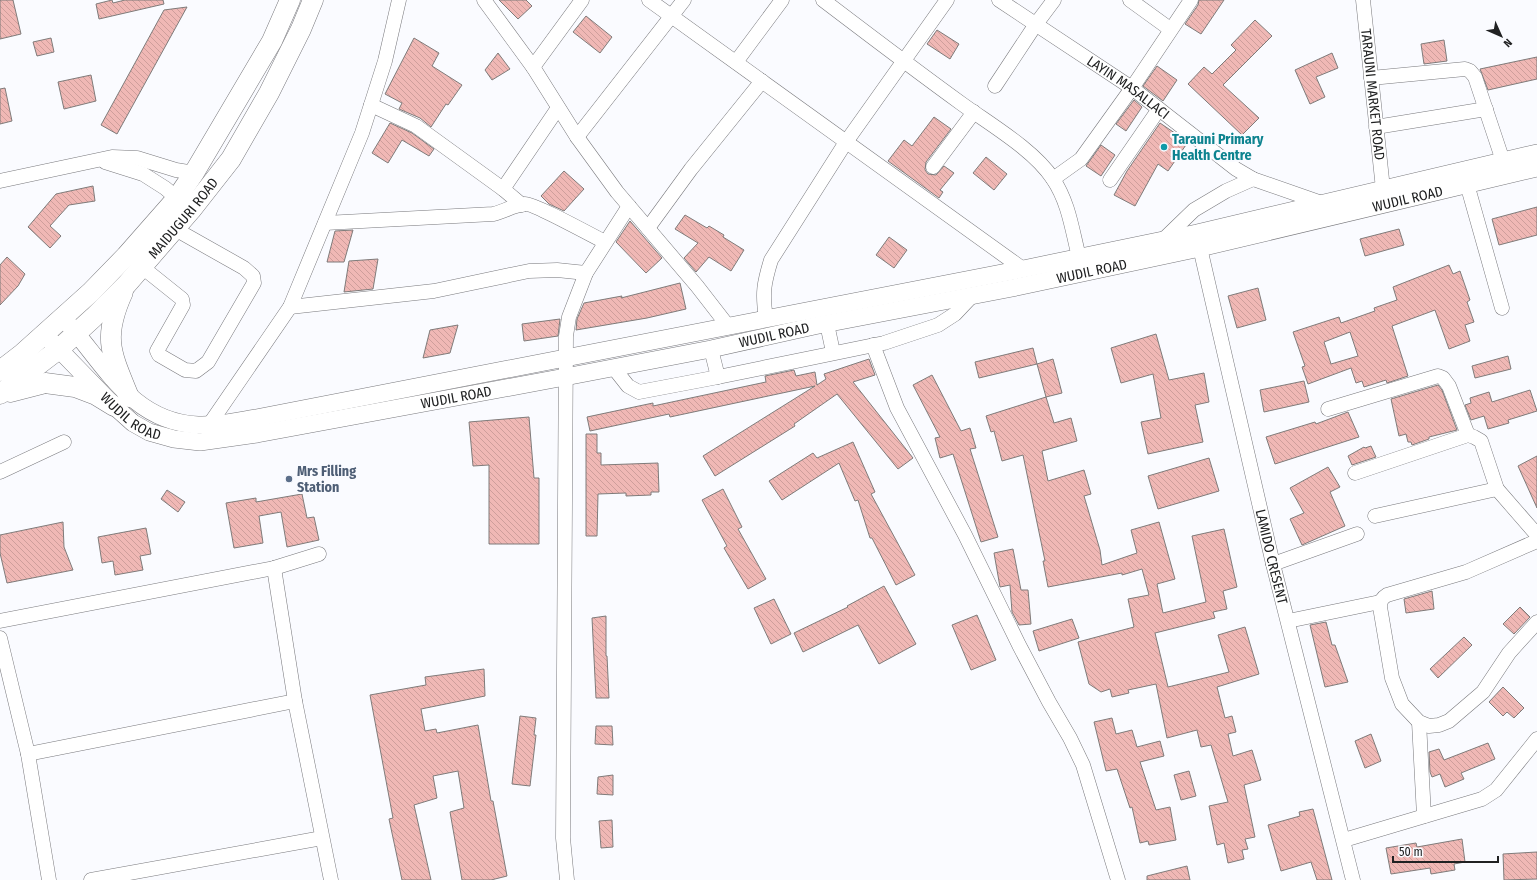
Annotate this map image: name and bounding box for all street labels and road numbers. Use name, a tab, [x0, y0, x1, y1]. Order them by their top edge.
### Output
street label: TARAUNI MARKET ROAD	[1357, 28, 1388, 161]
street label: LAYIN MASALLACI	[1084, 53, 1173, 123]
street label: MAIDUGURI ROAD	[145, 174, 222, 262]
street label: WUDIL ROAD	[1371, 183, 1444, 216]
street label: WUDIL ROAD	[1055, 256, 1129, 287]
street label: WUDIL ROAD	[737, 319, 811, 352]
street label: WUDIL ROAD	[419, 383, 493, 413]
street label: WUDIL ROAD	[97, 389, 163, 444]
street label: LAMIDO CRESENT	[1252, 508, 1291, 606]

